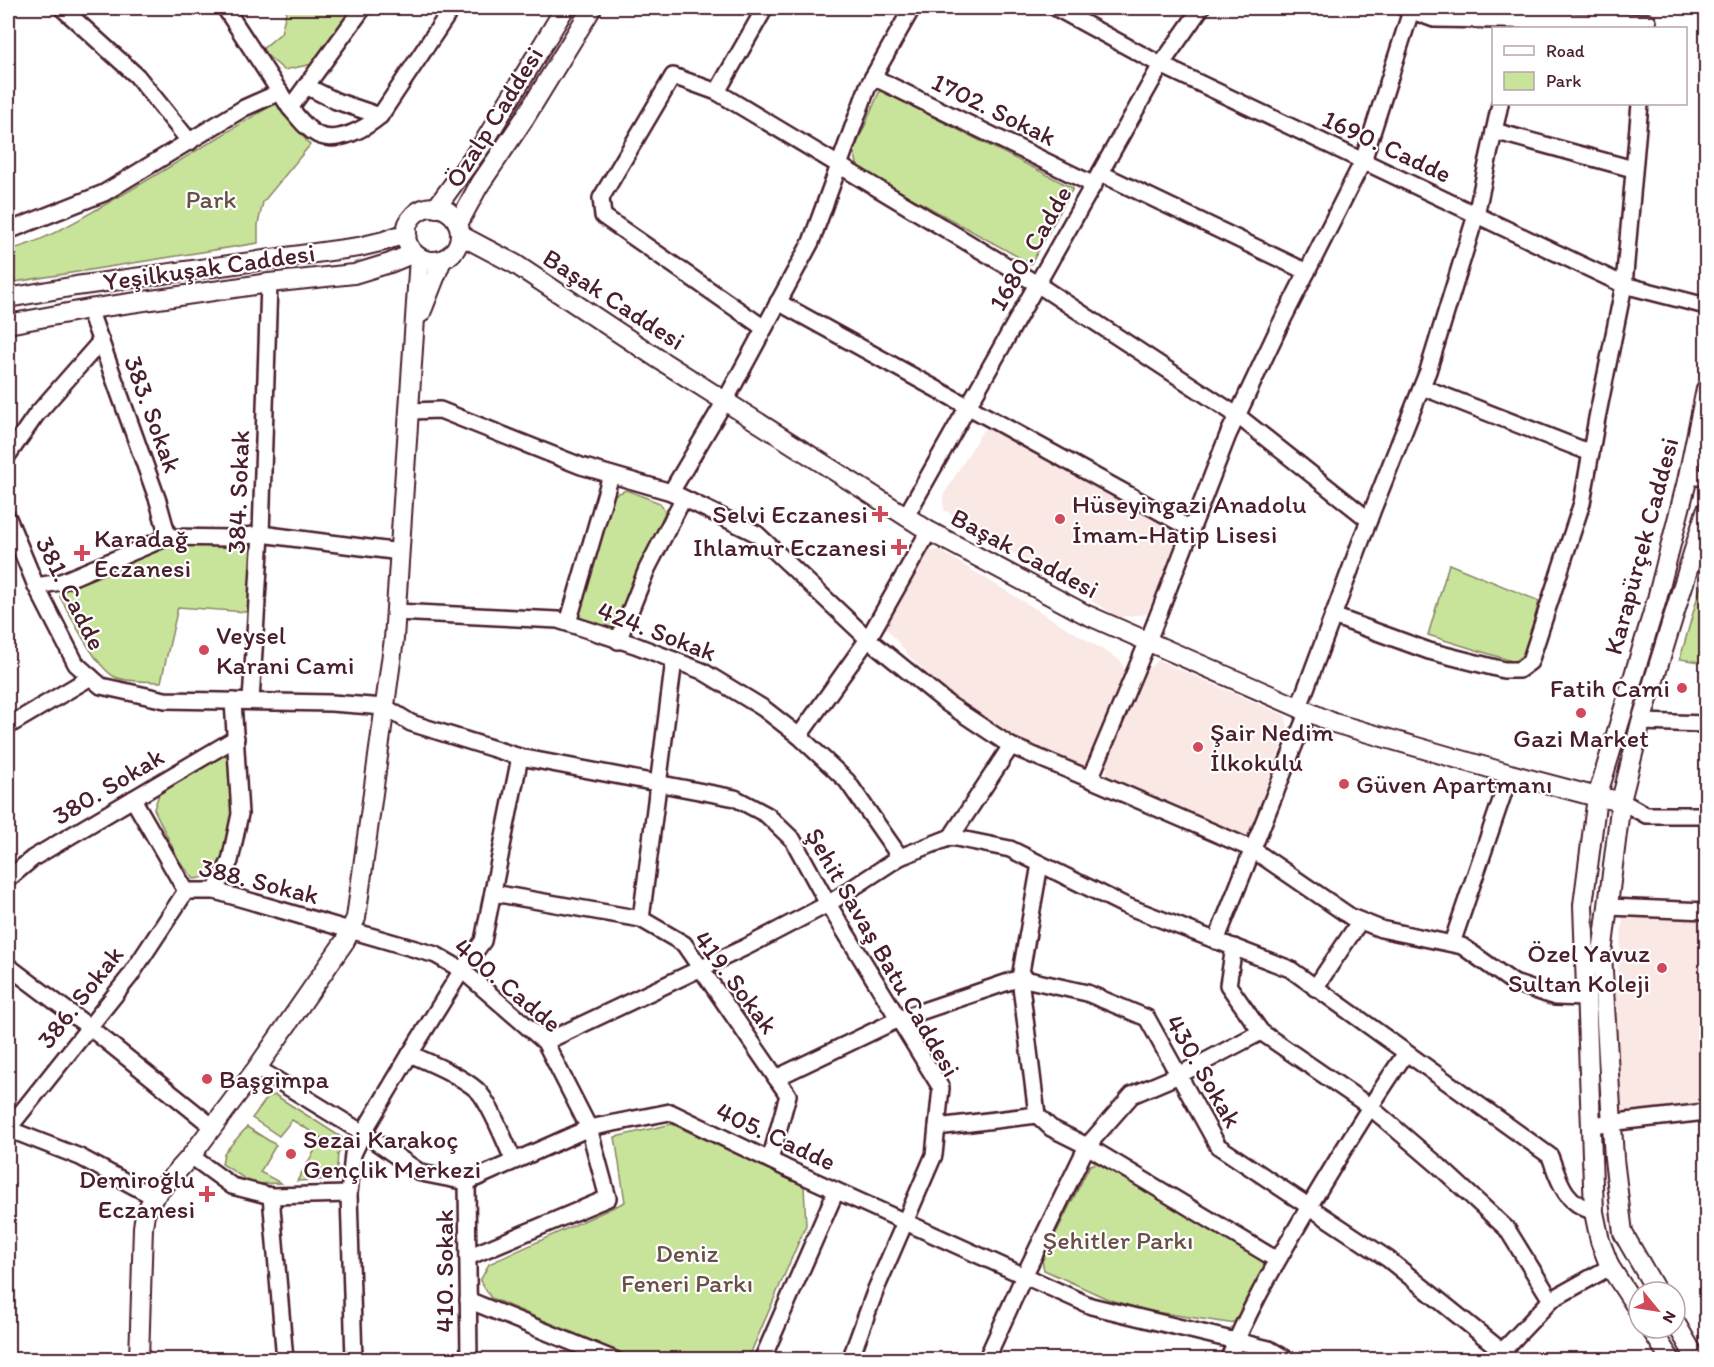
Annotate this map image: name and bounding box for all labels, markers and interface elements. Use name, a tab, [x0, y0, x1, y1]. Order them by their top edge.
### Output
legend	[1492, 27, 1687, 105]
text: Road	[1546, 40, 1585, 62]
street label: Özalp Caddesi	[438, 41, 550, 193]
street label: 1702. Sokak	[927, 65, 1061, 153]
text: Park	[1546, 70, 1581, 92]
street label: 1690. Cadde	[1317, 102, 1457, 190]
street label: 1680. Cadde	[981, 180, 1079, 316]
park label: Park	[185, 183, 237, 215]
street label: Yeşilkuşak Caddesi	[101, 236, 317, 298]
street label: Başak Caddesi	[537, 241, 691, 357]
street label: 383. Sokak	[117, 351, 189, 477]
street label: 384. Sokak	[220, 430, 256, 554]
street label: Karapürçek Caddesi	[1597, 434, 1685, 658]
place label: Hüseyingazi Anadolu İmam-Hatip Lisesi	[1072, 488, 1307, 550]
place label: Selvi Eczanesi	[712, 498, 868, 530]
street label: Başak Caddesi	[946, 501, 1104, 605]
marker: Selvi Eczanesi	[873, 507, 887, 521]
marker: Hüseyingazi Anadolu İmam-Hatip Lisesi	[1053, 512, 1067, 526]
place label: Karadağ Eczanesi	[94, 522, 191, 584]
street label: 381. Cadde	[29, 531, 113, 655]
place label: Ihlamur Eczanesi	[693, 531, 887, 563]
marker: Ihlamur Eczanesi	[892, 540, 906, 554]
marker: Karadağ Eczanesi	[75, 546, 89, 560]
street label: 424. Sokak	[593, 594, 721, 668]
place label: Veysel Karani Cami	[216, 619, 354, 681]
marker: Veysel Karani Cami	[197, 643, 211, 657]
place label: Fatih Cami	[1550, 672, 1670, 704]
marker: Fatih Cami	[1675, 681, 1689, 695]
marker: Gazi Market	[1574, 706, 1588, 720]
place label: Şair Nedim İlkokulu	[1210, 716, 1334, 778]
place label: Gazi Market	[1513, 722, 1649, 754]
street label: 380. Sokak	[47, 740, 169, 832]
marker: Şair Nedim İlkokulu	[1191, 740, 1205, 754]
place label: Güven Apartmanı	[1356, 768, 1552, 800]
marker: Güven Apartmanı	[1337, 777, 1351, 791]
street label: Şehit Savaş Batu Caddesi	[799, 822, 967, 1082]
street label: 388. Sokak	[196, 851, 322, 911]
street label: 419. Sokak	[687, 924, 785, 1040]
street label: 400. Cadde	[448, 931, 568, 1039]
place label: Özel Yavuz Sultan Koleji	[1508, 937, 1650, 999]
street label: 386. Sokak	[30, 939, 130, 1055]
marker: Özel Yavuz Sultan Koleji	[1655, 961, 1669, 975]
street label: 430. Sokak	[1159, 1009, 1249, 1133]
place label: Başgimpa	[219, 1063, 330, 1095]
marker: Başgimpa	[200, 1072, 214, 1086]
street label: 405. Cadde	[711, 1094, 841, 1178]
place label: Sezai Karakoç Gençlik Merkezi	[303, 1123, 481, 1185]
marker: Sezai Karakoç Gençlik Merkezi	[284, 1147, 298, 1161]
place label: Demiroğlu Eczanesi	[79, 1163, 195, 1225]
marker: Demiroğlu Eczanesi	[200, 1187, 214, 1201]
street label: 410. Sokak	[428, 1209, 460, 1333]
park label: Şehitler Parkı	[1043, 1224, 1193, 1256]
park label: Deniz Feneri Parkı	[621, 1237, 753, 1299]
north arrow	[1627, 1280, 1687, 1340]
text: N	[1659, 1308, 1680, 1327]

